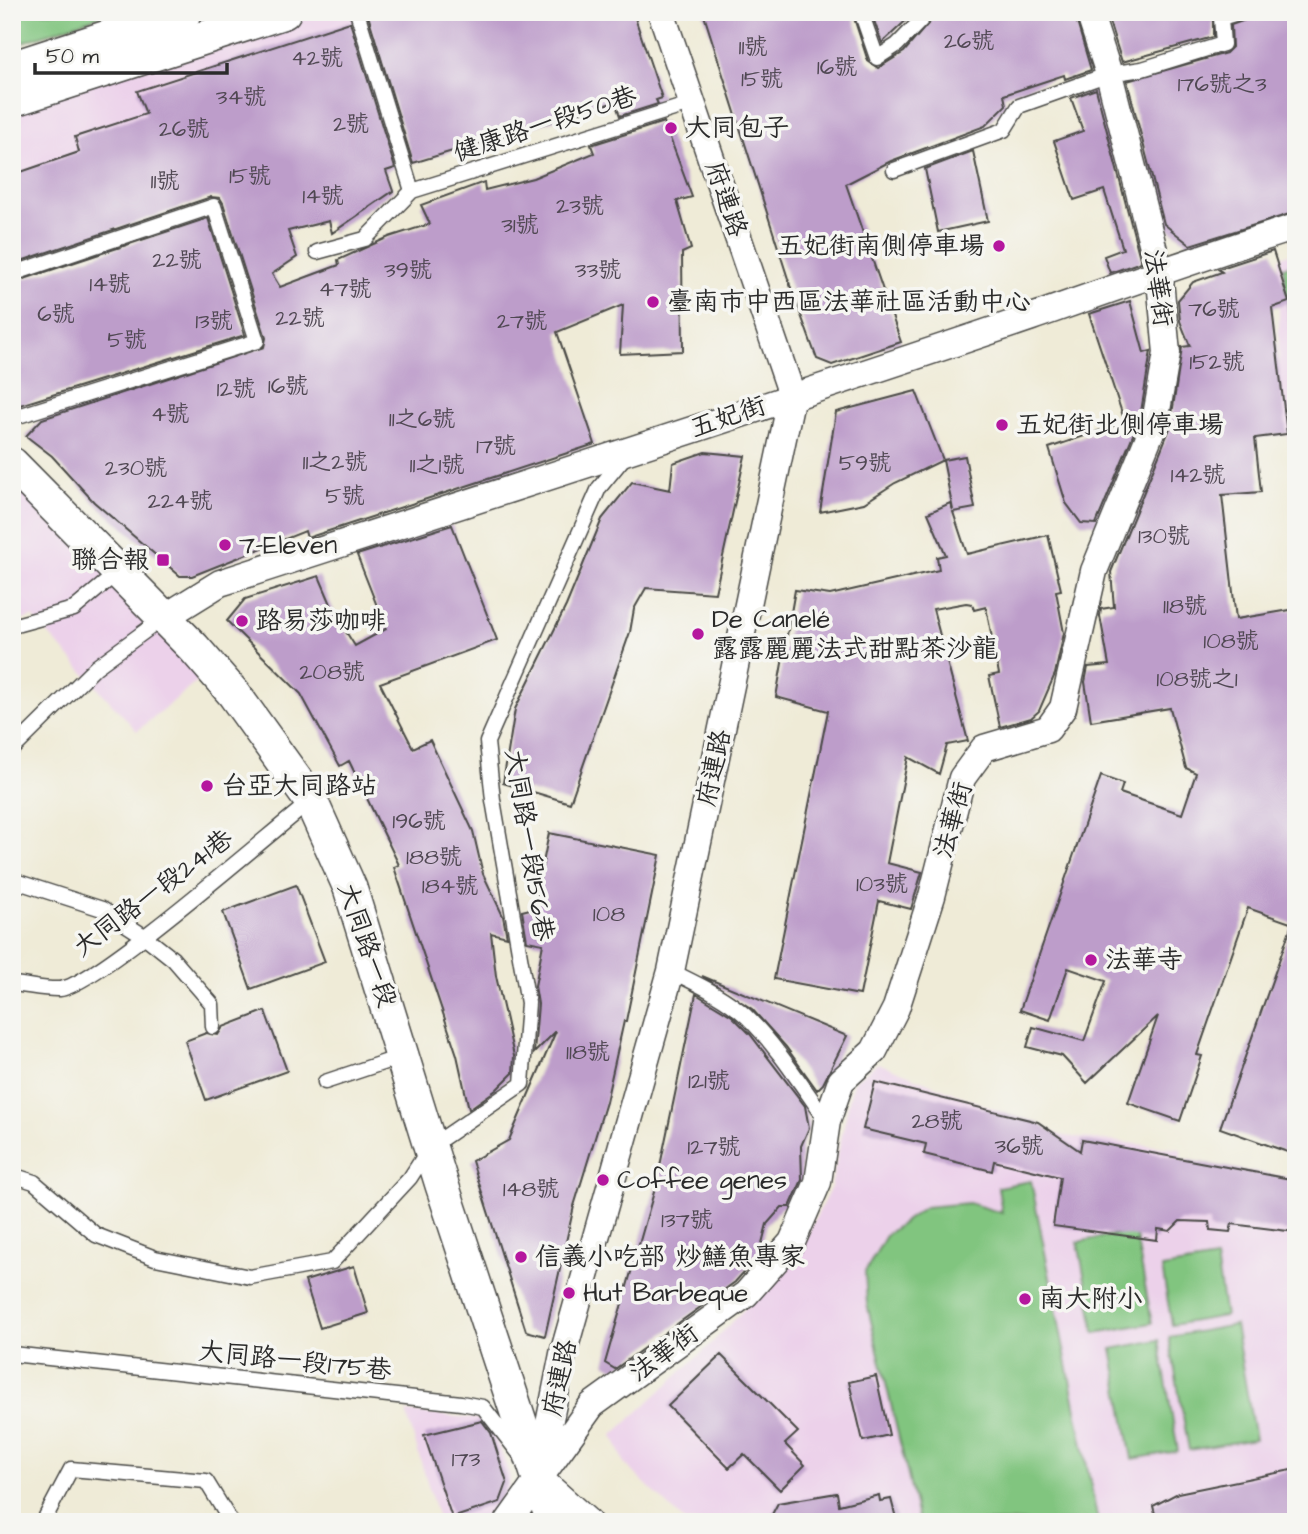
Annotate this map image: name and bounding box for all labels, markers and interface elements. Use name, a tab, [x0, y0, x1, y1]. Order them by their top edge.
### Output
house number: 26號	[944, 25, 994, 57]
house number: 11號	[739, 31, 767, 63]
scale bar	[35, 32, 228, 76]
text: 50 m	[46, 42, 100, 71]
house number: 42號	[291, 42, 343, 74]
house number: 16號	[817, 51, 857, 83]
house number: 15號	[741, 63, 783, 95]
house number: 176號之3	[1177, 68, 1267, 100]
street label: 健康路一段50巷	[449, 77, 641, 171]
house number: 34號	[216, 81, 266, 113]
house number: 2號	[333, 108, 369, 140]
place label: 大同包子	[685, 110, 789, 146]
house number: 26號	[159, 113, 209, 145]
marker: 大同包子	[663, 120, 679, 136]
street label: 府連路	[696, 156, 756, 242]
house number: 15號	[229, 160, 271, 192]
house number: 11號	[151, 165, 179, 197]
house number: 14號	[302, 180, 344, 212]
house number: 23號	[556, 190, 604, 222]
house number: 31號	[501, 209, 539, 241]
place label: 五妃街南側停車場	[777, 228, 985, 264]
marker: 五妃街南側停車場	[991, 238, 1007, 254]
house number: 22號	[152, 244, 202, 276]
street label: 法華街	[1135, 247, 1181, 329]
house number: 39號	[384, 254, 432, 286]
house number: 33號	[575, 254, 621, 286]
house number: 14號	[89, 268, 131, 300]
house number: 47號	[319, 273, 371, 305]
place label: 臺南市中西區法華社區活動中心	[667, 284, 1031, 320]
house number: 76號	[1188, 293, 1240, 325]
marker: 臺南市中西區法華社區活動中心	[645, 294, 661, 310]
house number: 6號	[37, 298, 75, 330]
house number: 22號	[275, 302, 325, 334]
house number: 13號	[195, 305, 233, 337]
house number: 27號	[497, 305, 547, 337]
house number: 5號	[107, 324, 147, 356]
house number: 152號	[1189, 346, 1245, 378]
house number: 16號	[268, 370, 308, 402]
house number: 12號	[216, 373, 256, 405]
street label: 五妃街	[685, 387, 771, 447]
house number: 4號	[151, 398, 189, 430]
house number: 11之6號	[389, 403, 455, 435]
place label: 五妃街北側停車場	[1016, 407, 1224, 443]
marker: 五妃街北側停車場	[994, 417, 1010, 433]
house number: 17號	[476, 430, 516, 462]
house number: 11之2號	[302, 446, 368, 478]
house number: 59號	[839, 447, 891, 479]
house number: 11之1號	[410, 449, 464, 481]
house number: 230號	[105, 452, 167, 484]
house number: 142號	[1171, 459, 1225, 491]
house number: 5號	[325, 480, 365, 512]
house number: 224號	[148, 485, 212, 517]
house number: 130號	[1138, 520, 1190, 552]
place label: 7-Eleven	[239, 527, 337, 563]
marker: 7-Eleven	[217, 537, 233, 553]
place label: 聯合報	[71, 542, 149, 578]
marker: 聯合報	[155, 552, 171, 568]
house number: 118號	[1163, 590, 1207, 622]
place label: De Canelé 露露麗麗法式甜點茶沙龍	[712, 601, 998, 667]
place label: 路易莎咖啡	[256, 603, 386, 639]
marker: 路易莎咖啡	[234, 613, 250, 629]
house number: 108號	[1203, 625, 1259, 657]
marker: De Canelé 露露麗麗法式甜點茶沙龍	[690, 626, 706, 642]
house number: 208號	[299, 656, 365, 688]
house number: 108號之1	[1156, 663, 1238, 695]
street label: 府連路	[688, 726, 740, 810]
street label: 大同路一段156巷	[496, 746, 562, 944]
place label: 台亞大同路站	[221, 768, 377, 804]
marker: 台亞大同路站	[199, 778, 215, 794]
street label: 法華街	[925, 778, 981, 862]
house number: 196號	[392, 805, 446, 837]
street label: 大同路一段241巷	[66, 821, 240, 965]
house number: 188號	[406, 841, 462, 873]
house number: 103號	[856, 868, 908, 900]
house number: 184號	[422, 870, 478, 902]
street label: 大同路一段	[329, 878, 405, 1012]
house number: 108	[593, 898, 625, 930]
place label: 法華寺	[1105, 942, 1183, 978]
marker: 法華寺	[1083, 952, 1099, 968]
house number: 118號	[566, 1036, 610, 1068]
house number: 121號	[688, 1065, 730, 1097]
house number: 28號	[911, 1105, 963, 1137]
house number: 36號	[994, 1130, 1044, 1162]
house number: 127號	[687, 1131, 741, 1163]
place label: Coffee genes	[617, 1162, 787, 1200]
marker: Coffee genes	[595, 1172, 611, 1188]
house number: 148號	[503, 1173, 559, 1205]
house number: 137號	[661, 1204, 713, 1236]
place label: 信義小吃部 炒鱔魚專家	[535, 1239, 805, 1275]
marker: 信義小吃部 炒鱔魚專家	[513, 1249, 529, 1265]
place label: Hut Barbeque	[583, 1275, 748, 1311]
place label: 南大附小	[1039, 1281, 1143, 1317]
marker: Hut Barbeque	[561, 1285, 577, 1301]
marker: 南大附小	[1017, 1291, 1033, 1307]
street label: 法華街	[622, 1316, 706, 1390]
street label: 大同路一段175巷	[197, 1333, 393, 1389]
street label: 府連路	[534, 1336, 586, 1420]
house number: 173	[452, 1443, 481, 1475]

